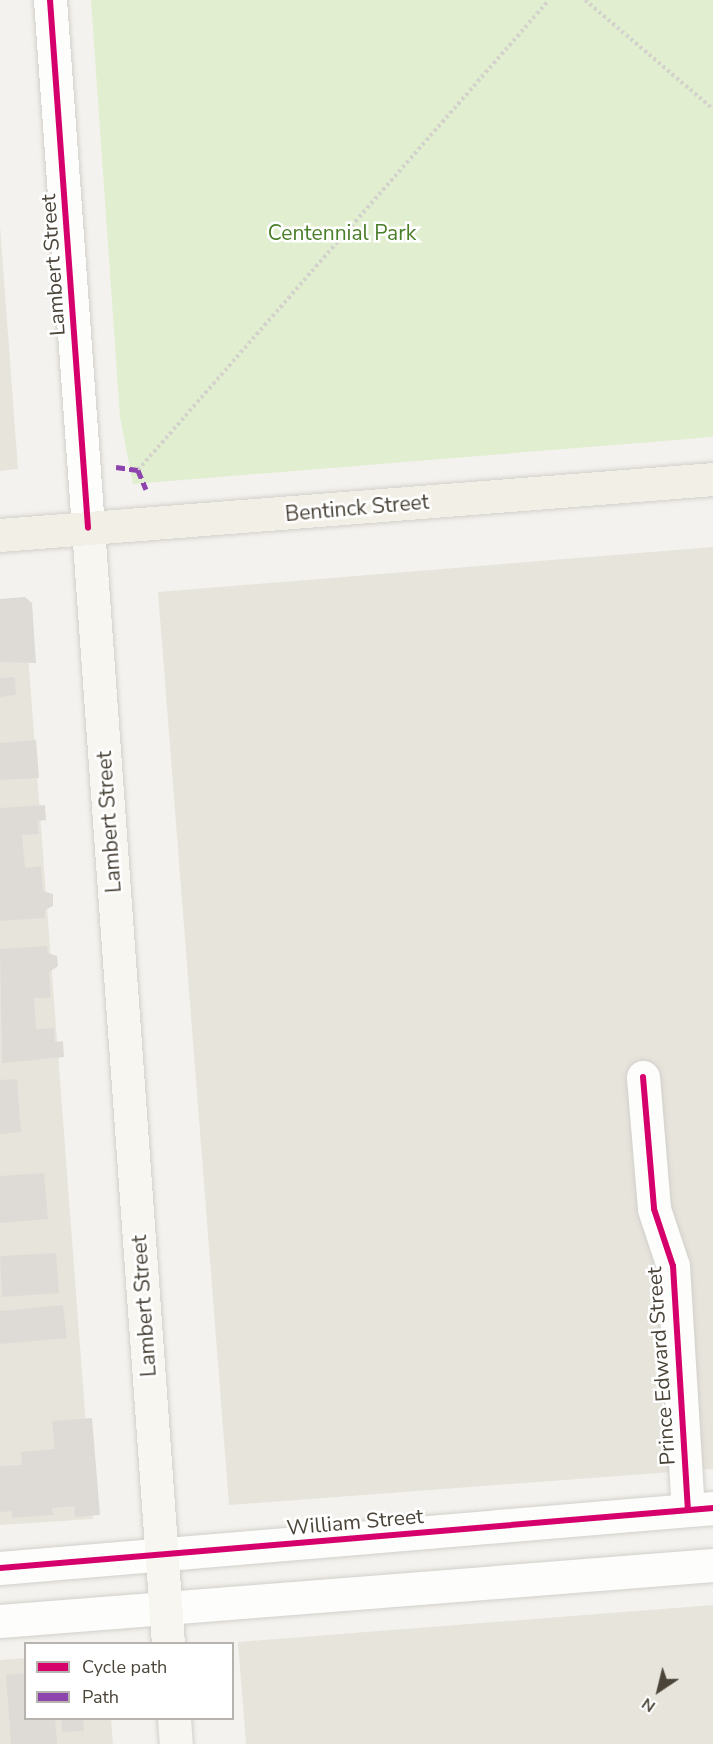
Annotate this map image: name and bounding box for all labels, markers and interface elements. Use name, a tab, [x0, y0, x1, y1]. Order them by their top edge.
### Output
street label: Lambert Street	[35, 193, 71, 337]
park label: Centennial Park	[268, 220, 416, 246]
street label: Bentinck Street	[284, 489, 430, 527]
street label: Lambert Street	[91, 750, 127, 894]
street label: Lambert Street	[126, 1234, 162, 1378]
street label: Prince Edward Street	[641, 1266, 681, 1466]
street label: William Street	[286, 1503, 424, 1541]
legend	[24, 1642, 234, 1720]
text: Cycle path	[82, 1655, 167, 1679]
north arrow	[629, 1660, 689, 1720]
text: Path	[82, 1685, 119, 1709]
text: N	[637, 1692, 660, 1717]

